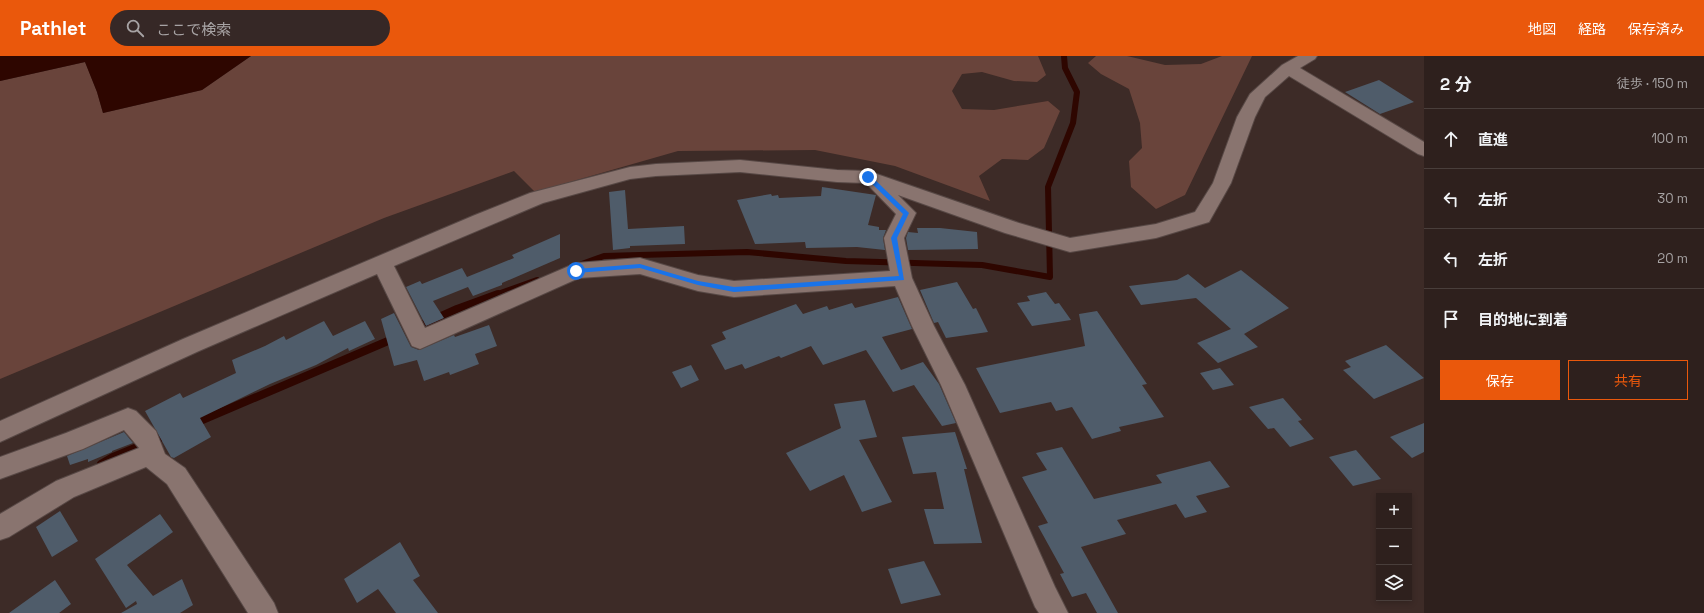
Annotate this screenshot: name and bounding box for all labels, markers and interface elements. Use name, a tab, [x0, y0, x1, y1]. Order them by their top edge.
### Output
search box	[110, 10, 390, 46]
text: Pathlet	[20, 16, 86, 41]
icon: search	[124, 17, 146, 39]
text: ここで検索	[156, 20, 231, 39]
text: 地図	[1528, 20, 1556, 38]
text: 経路	[1578, 20, 1606, 38]
text: 保存済み	[1628, 20, 1684, 38]
text: 2 分	[1440, 73, 1471, 95]
text: 徒歩 · 150 m	[1617, 75, 1688, 92]
icon: ahead	[1440, 128, 1462, 150]
text: 直進	[1478, 130, 1508, 149]
text: 100 m	[1651, 130, 1688, 147]
route end	[859, 168, 877, 186]
icon: left	[1440, 188, 1462, 210]
text: 左折	[1478, 190, 1508, 209]
text: 30 m	[1657, 190, 1688, 207]
icon: left	[1440, 248, 1462, 270]
text: 左折	[1478, 250, 1508, 269]
text: 20 m	[1657, 250, 1688, 267]
route start	[567, 262, 585, 280]
icon: arrive	[1440, 308, 1462, 330]
text: 目的地に到着	[1478, 310, 1568, 329]
button: 保存	[1440, 360, 1560, 400]
button: 共有	[1568, 360, 1688, 400]
map controls	[1376, 493, 1412, 601]
button: +	[1376, 493, 1412, 529]
button: −	[1376, 529, 1412, 565]
button: layers	[1376, 565, 1412, 601]

